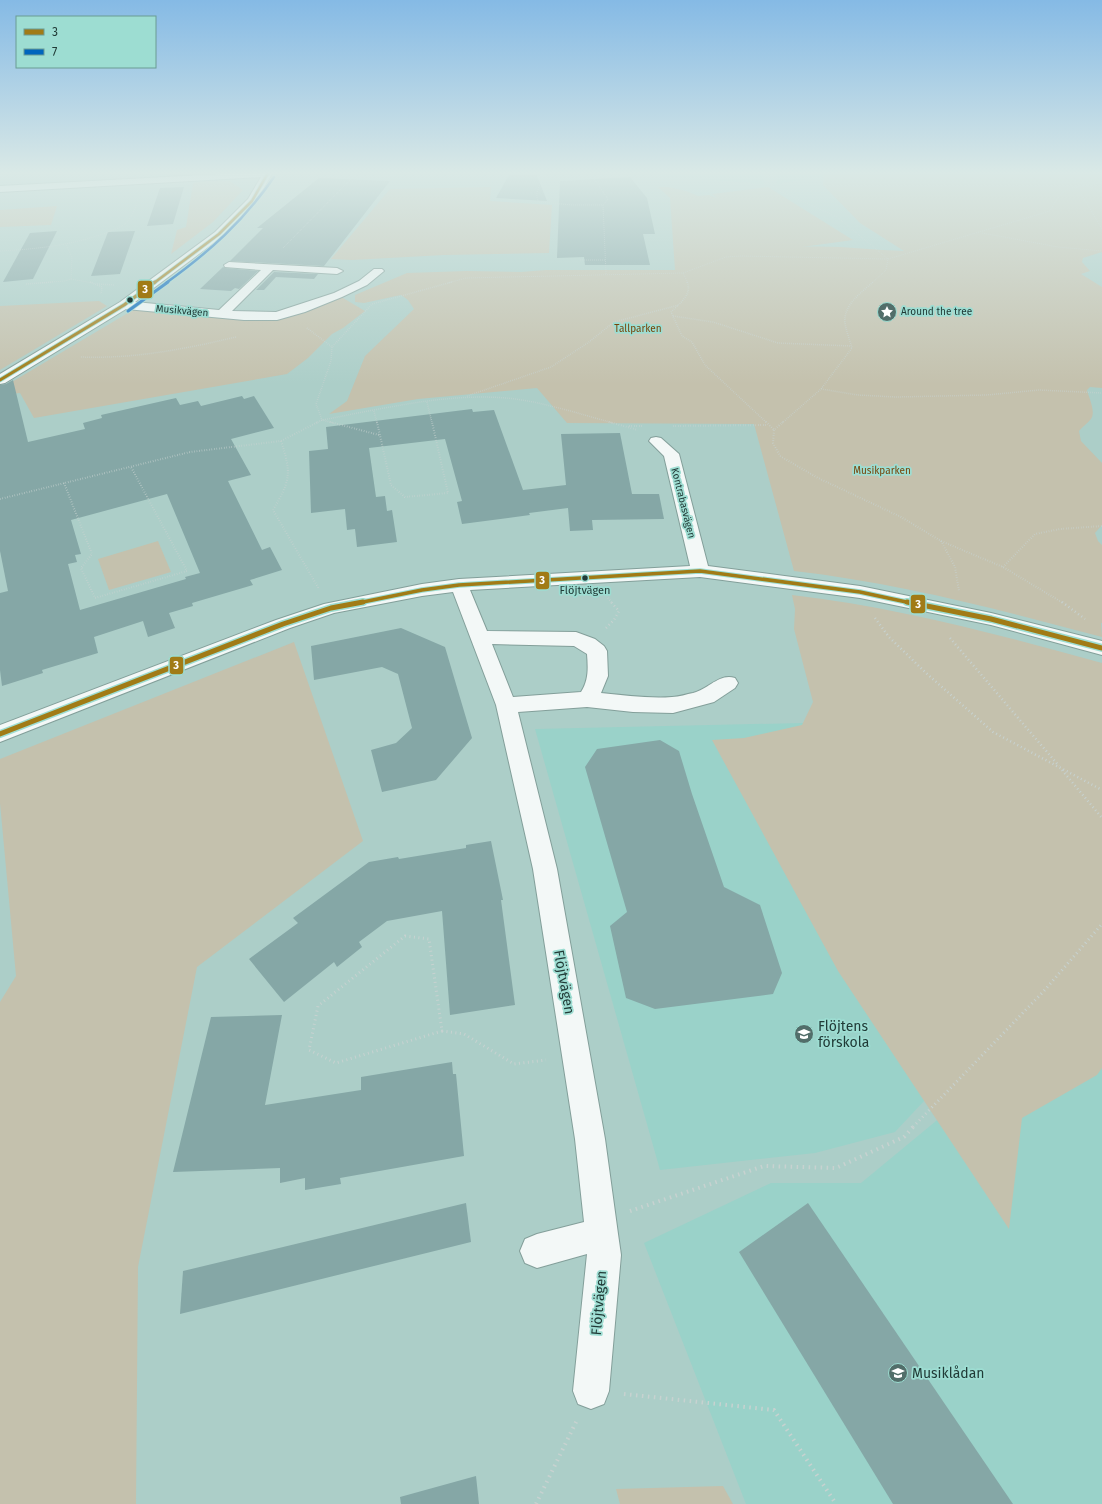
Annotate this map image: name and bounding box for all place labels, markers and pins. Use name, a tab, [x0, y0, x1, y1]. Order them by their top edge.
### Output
unlabelled marker	[125, 295, 135, 305]
place icon: Around the tree	[876, 301, 898, 323]
place label: Around the tree	[901, 306, 972, 318]
marker: Flöjtvägen	[580, 573, 590, 583]
place label: Flöjtvägen	[560, 584, 610, 597]
place label: Flöjtens förskola	[818, 1018, 869, 1051]
school or university icon: Flöjtens förskola	[793, 1023, 815, 1045]
school or university icon: Musiklådan	[887, 1362, 909, 1384]
place label: Musiklådan	[912, 1365, 985, 1382]

